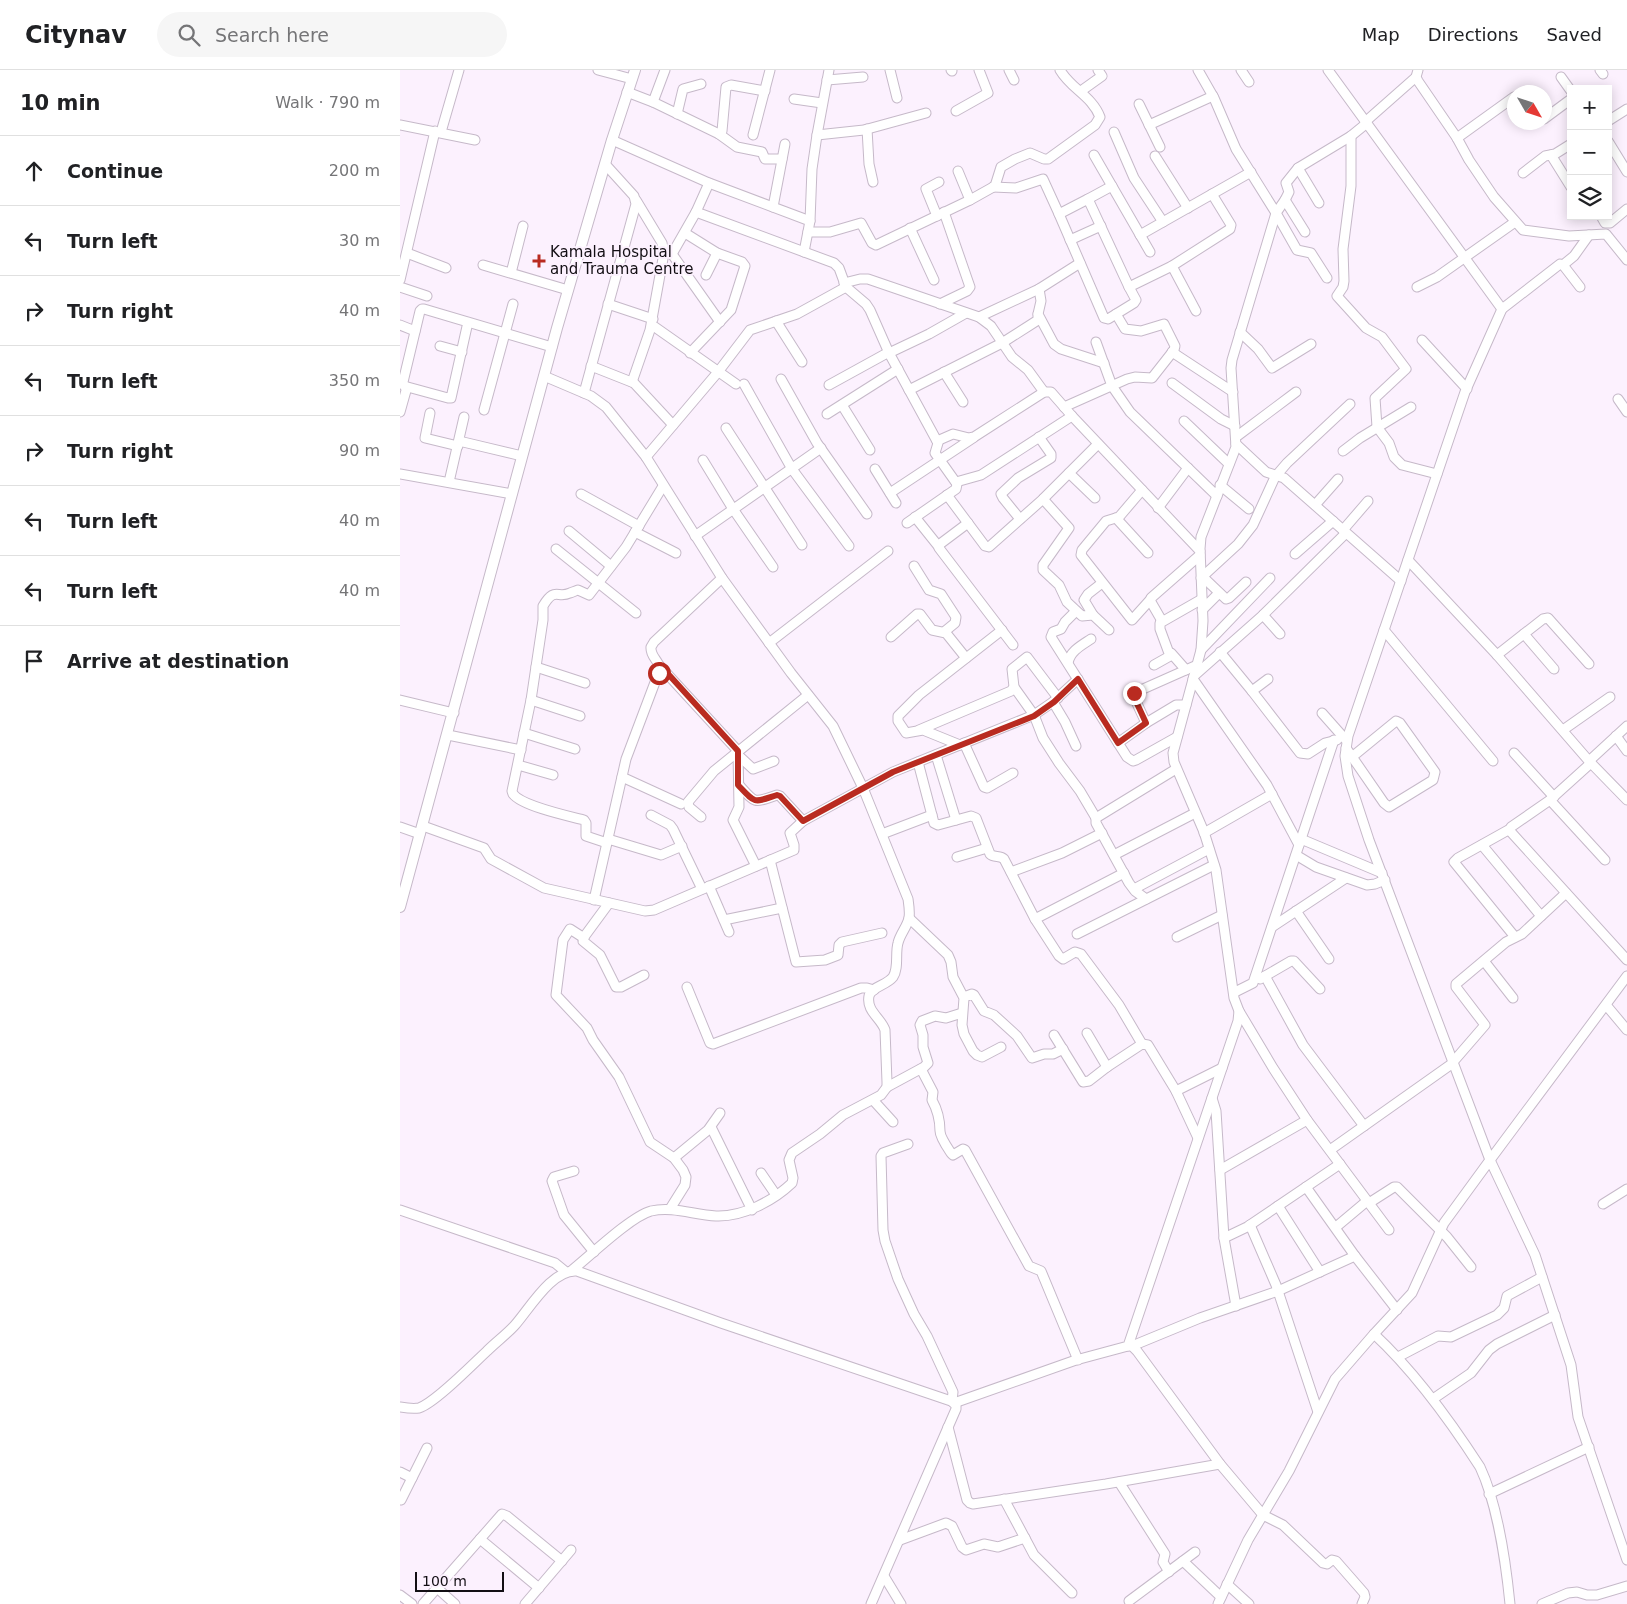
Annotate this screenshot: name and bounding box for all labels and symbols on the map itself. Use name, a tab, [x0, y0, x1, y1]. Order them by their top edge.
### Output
north arrow	[1507, 85, 1552, 130]
place label: Kamala Hospital and Trauma Centre	[550, 243, 694, 278]
marker: Kamala Hospital and Trauma Centre	[532, 254, 546, 268]
route start	[648, 662, 671, 685]
route end	[1123, 682, 1146, 705]
scale bar	[415, 1569, 504, 1592]

